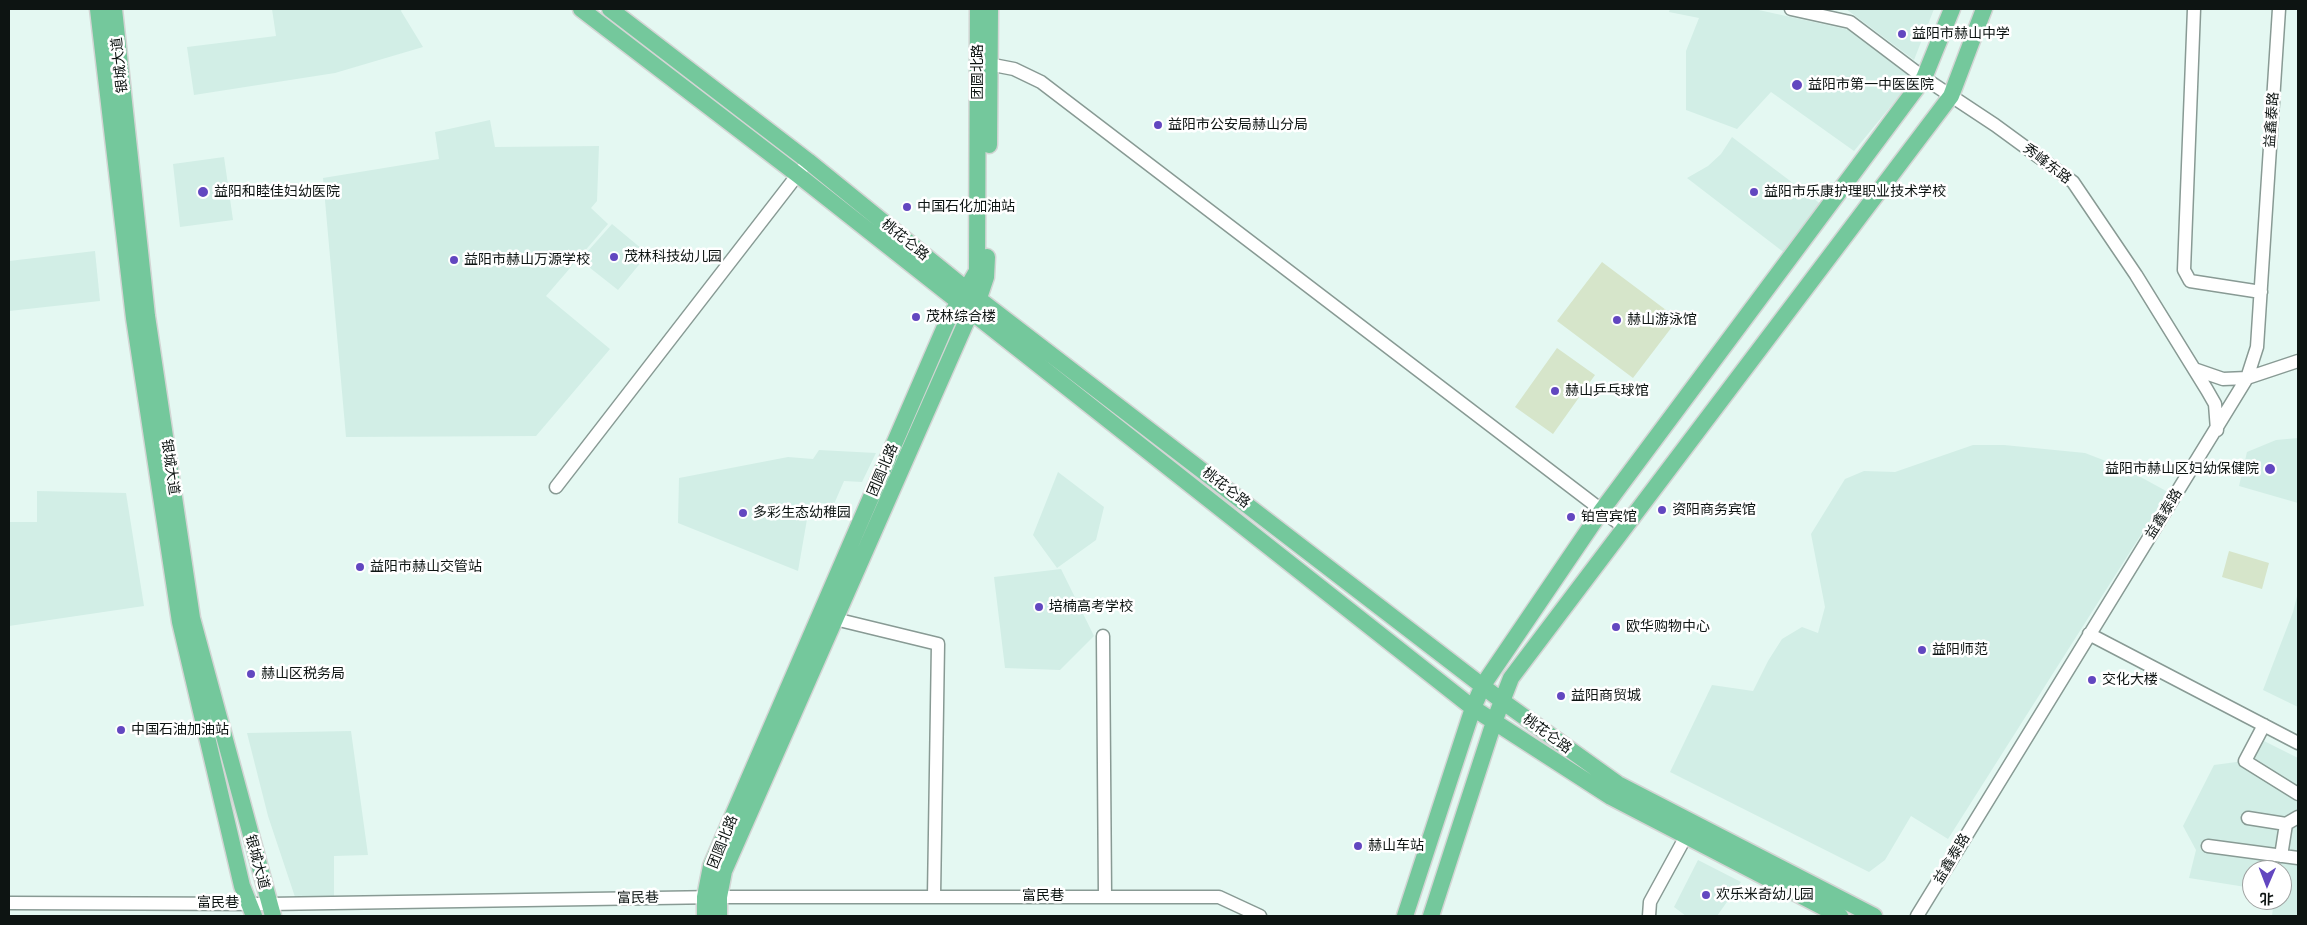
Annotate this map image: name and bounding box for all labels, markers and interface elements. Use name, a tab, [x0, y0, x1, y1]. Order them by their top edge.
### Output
place label: 益阳市赫山中学	[1912, 26, 2010, 42]
marker: 益阳市赫山中学	[1896, 28, 1908, 40]
street label: 银城大道	[109, 36, 131, 94]
street label: 团圆北路	[970, 44, 986, 100]
place label: 益阳市第一中医医院	[1808, 77, 1934, 93]
marker: 益阳市第一中医医院	[1790, 78, 1804, 92]
street label: 益鑫泰路	[2262, 91, 2282, 149]
place label: 益阳市公安局赫山分局	[1168, 117, 1308, 133]
marker: 益阳市公安局赫山分局	[1152, 119, 1164, 131]
street label: 秀峰东路	[2020, 140, 2074, 188]
place label: 益阳和睦佳妇幼医院	[214, 184, 340, 200]
place label: 益阳市乐康护理职业技术学校	[1764, 184, 1946, 200]
marker: 益阳和睦佳妇幼医院	[196, 185, 210, 199]
marker: 益阳市乐康护理职业技术学校	[1748, 186, 1760, 198]
place label: 中国石化加油站	[917, 199, 1015, 215]
marker: 中国石化加油站	[901, 201, 913, 213]
street label: 桃花仑路	[878, 216, 932, 264]
place label: 茂林科技幼儿园	[624, 249, 722, 265]
marker: 茂林科技幼儿园	[608, 251, 620, 263]
place label: 益阳市赫山万源学校	[464, 252, 590, 268]
marker: 益阳市赫山万源学校	[448, 254, 460, 266]
place label: 茂林综合楼	[926, 309, 996, 325]
marker: 茂林综合楼	[910, 311, 922, 323]
place label: 赫山游泳馆	[1627, 312, 1697, 328]
marker: 赫山游泳馆	[1611, 314, 1623, 326]
place label: 赫山乒乓球馆	[1565, 383, 1649, 399]
marker: 赫山乒乓球馆	[1549, 385, 1561, 397]
street label: 银城大道	[158, 438, 182, 496]
street label: 团圆北路	[864, 441, 902, 499]
place label: 益阳市赫山区妇幼保健院	[2105, 461, 2259, 477]
marker: 益阳市赫山区妇幼保健院	[2263, 462, 2277, 476]
street label: 桃花仑路	[1199, 464, 1253, 512]
street label: 益鑫泰路	[2142, 486, 2186, 542]
place label: 资阳商务宾馆	[1672, 502, 1756, 518]
marker: 资阳商务宾馆	[1656, 504, 1668, 516]
place label: 多彩生态幼稚园	[753, 505, 851, 521]
marker: 多彩生态幼稚园	[737, 507, 749, 519]
place label: 铂宫宾馆	[1581, 509, 1637, 525]
marker: 铂宫宾馆	[1565, 511, 1577, 523]
place label: 益阳市赫山交管站	[370, 559, 482, 575]
marker: 益阳市赫山交管站	[354, 561, 366, 573]
place label: 培楠高考学校	[1049, 599, 1133, 615]
marker: 培楠高考学校	[1033, 601, 1045, 613]
place label: 欧华购物中心	[1626, 619, 1710, 635]
marker: 欧华购物中心	[1610, 621, 1622, 633]
place label: 益阳师范	[1932, 642, 1988, 658]
marker: 益阳师范	[1916, 644, 1928, 656]
place label: 赫山区税务局	[261, 666, 345, 682]
marker: 赫山区税务局	[245, 668, 257, 680]
place label: 交化大楼	[2102, 672, 2158, 688]
marker: 交化大楼	[2086, 674, 2098, 686]
place label: 益阳商贸城	[1571, 688, 1641, 704]
marker: 益阳商贸城	[1555, 690, 1567, 702]
street label: 桃花仑路	[1519, 711, 1575, 757]
place label: 中国石油加油站	[131, 722, 229, 738]
marker: 中国石油加油站	[115, 724, 127, 736]
street label: 团圆北路	[705, 813, 741, 871]
street label: 益鑫泰路	[1930, 831, 1974, 887]
street label: 银城大道	[242, 833, 272, 891]
place label: 赫山车站	[1368, 838, 1424, 854]
marker: 赫山车站	[1352, 840, 1364, 852]
north arrow	[2242, 860, 2292, 910]
place label: 欢乐米奇幼儿园	[1716, 887, 1814, 903]
street label: 富民巷	[1022, 888, 1064, 904]
street label: 富民巷	[617, 889, 659, 907]
marker: 欢乐米奇幼儿园	[1700, 889, 1712, 901]
text: 北	[2260, 890, 2274, 908]
street label: 富民巷	[197, 895, 239, 911]

